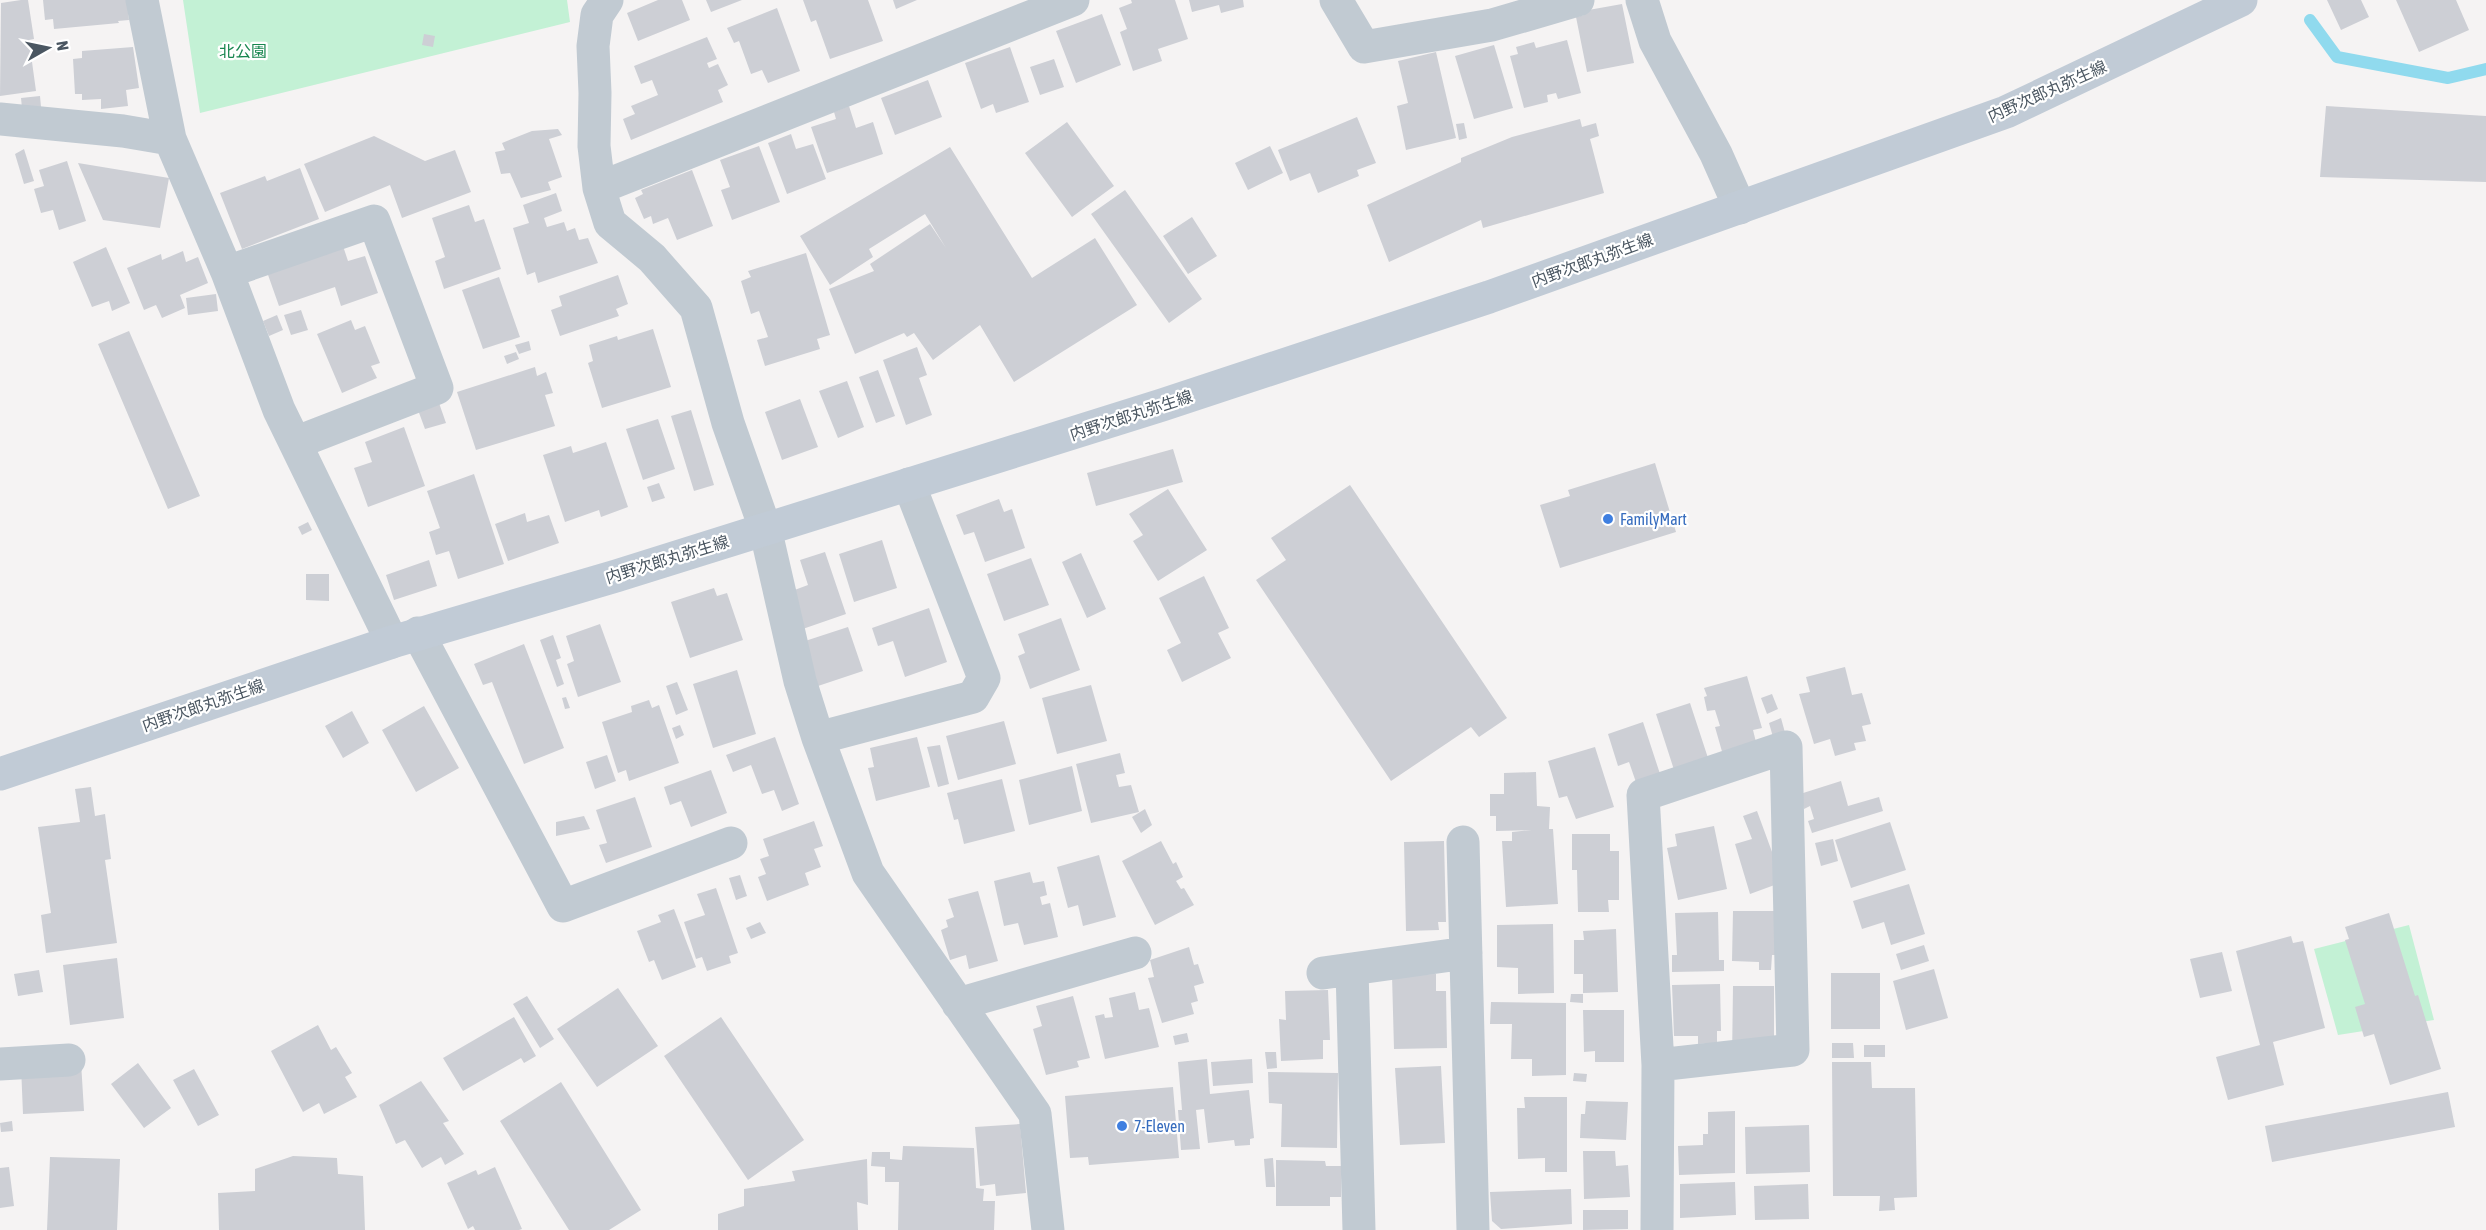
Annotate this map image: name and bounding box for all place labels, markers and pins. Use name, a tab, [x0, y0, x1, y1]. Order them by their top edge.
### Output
place label: FamilyMart	[1620, 510, 1687, 529]
marker: FamilyMart	[1601, 512, 1615, 526]
place label: 7-Eleven	[1134, 1117, 1185, 1135]
marker: 7-Eleven	[1115, 1119, 1129, 1133]

